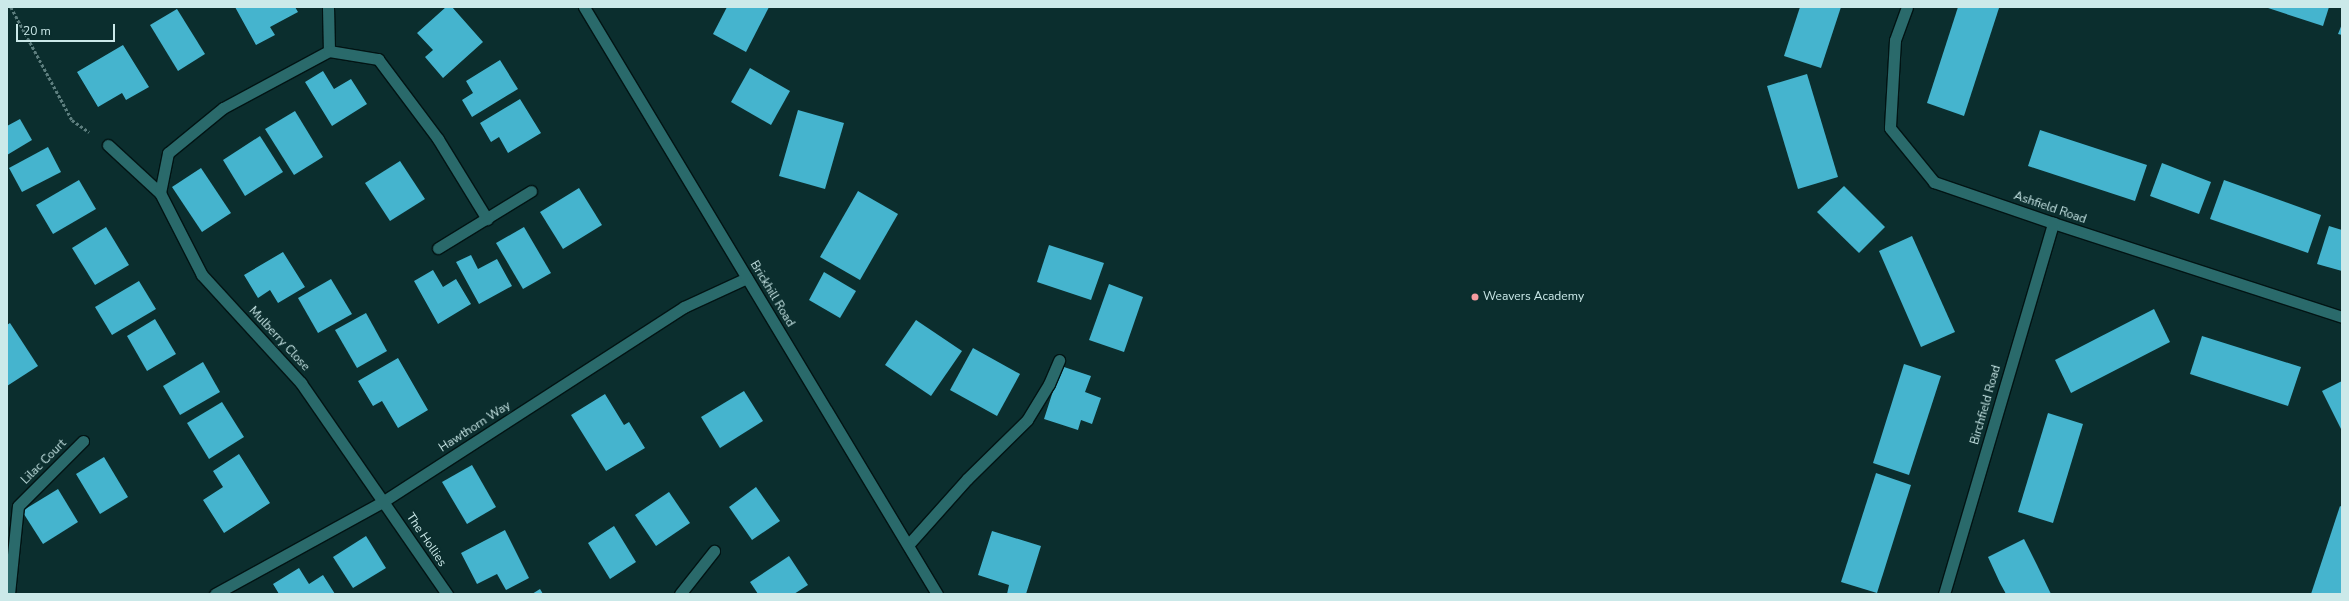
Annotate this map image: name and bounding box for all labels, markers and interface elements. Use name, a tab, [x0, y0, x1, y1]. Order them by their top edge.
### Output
scale bar	[18, 16, 117, 42]
text: 20 m	[23, 23, 51, 39]
street label: Ashfield Road	[2012, 189, 2088, 227]
street label: Brickhill Road	[747, 258, 797, 330]
place label: Weavers Academy	[1483, 290, 1584, 304]
marker: Weavers Academy	[1470, 292, 1480, 302]
street label: Mulberry Close	[246, 304, 312, 374]
street label: Birchfield Road	[1968, 364, 2004, 446]
street label: Hawthorn Way	[436, 398, 514, 456]
street label: Lilac Court	[19, 437, 69, 487]
street label: The Hollies	[403, 511, 449, 569]

